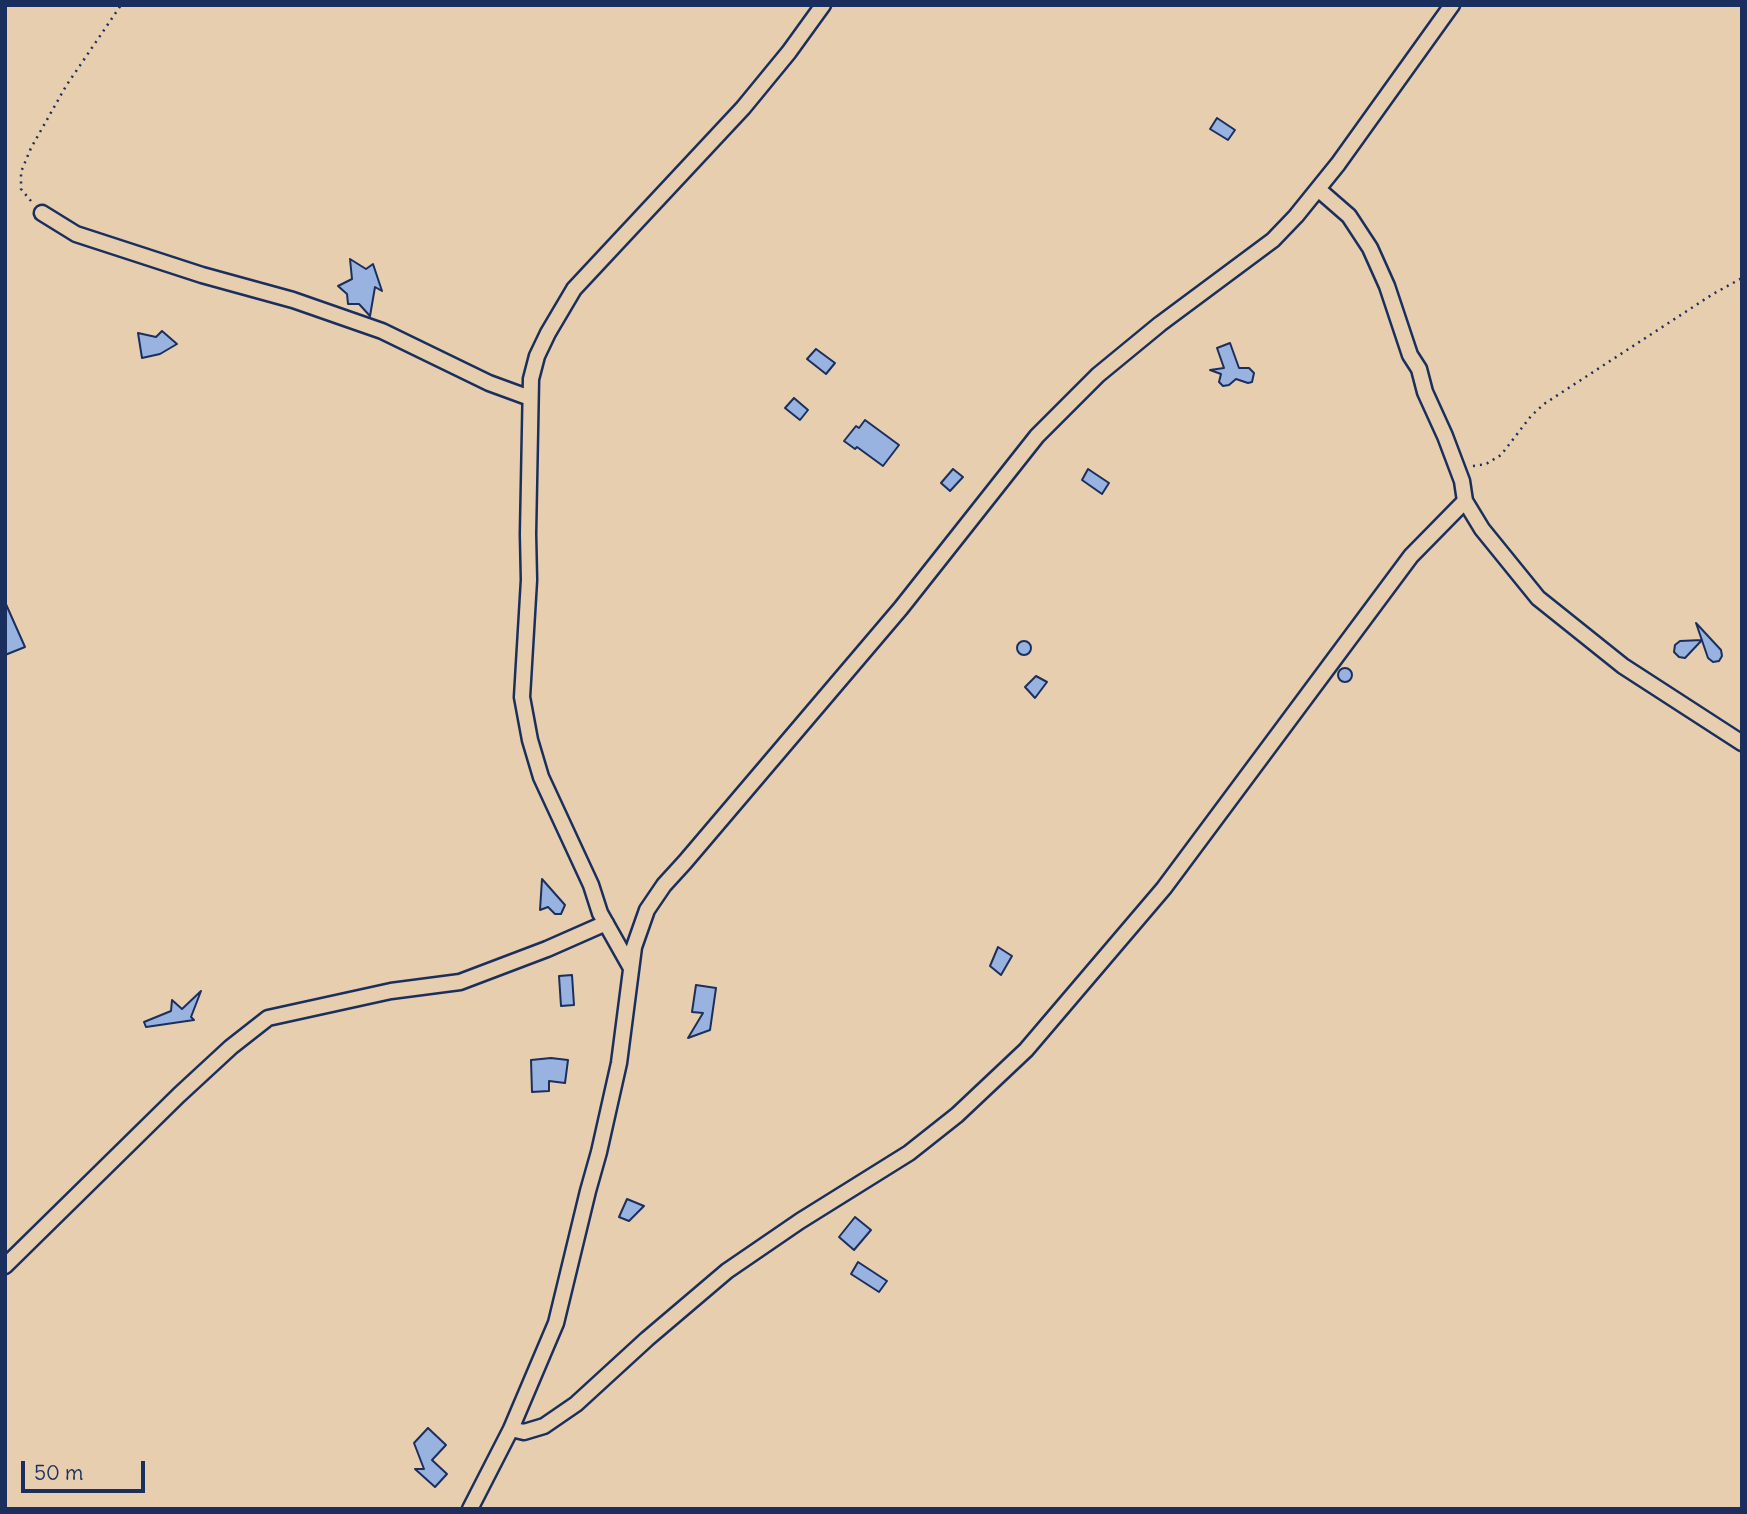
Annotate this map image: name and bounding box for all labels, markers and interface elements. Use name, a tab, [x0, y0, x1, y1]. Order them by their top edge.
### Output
scale bar	[24, 1448, 149, 1492]
text: 50 m	[34, 1459, 83, 1486]

